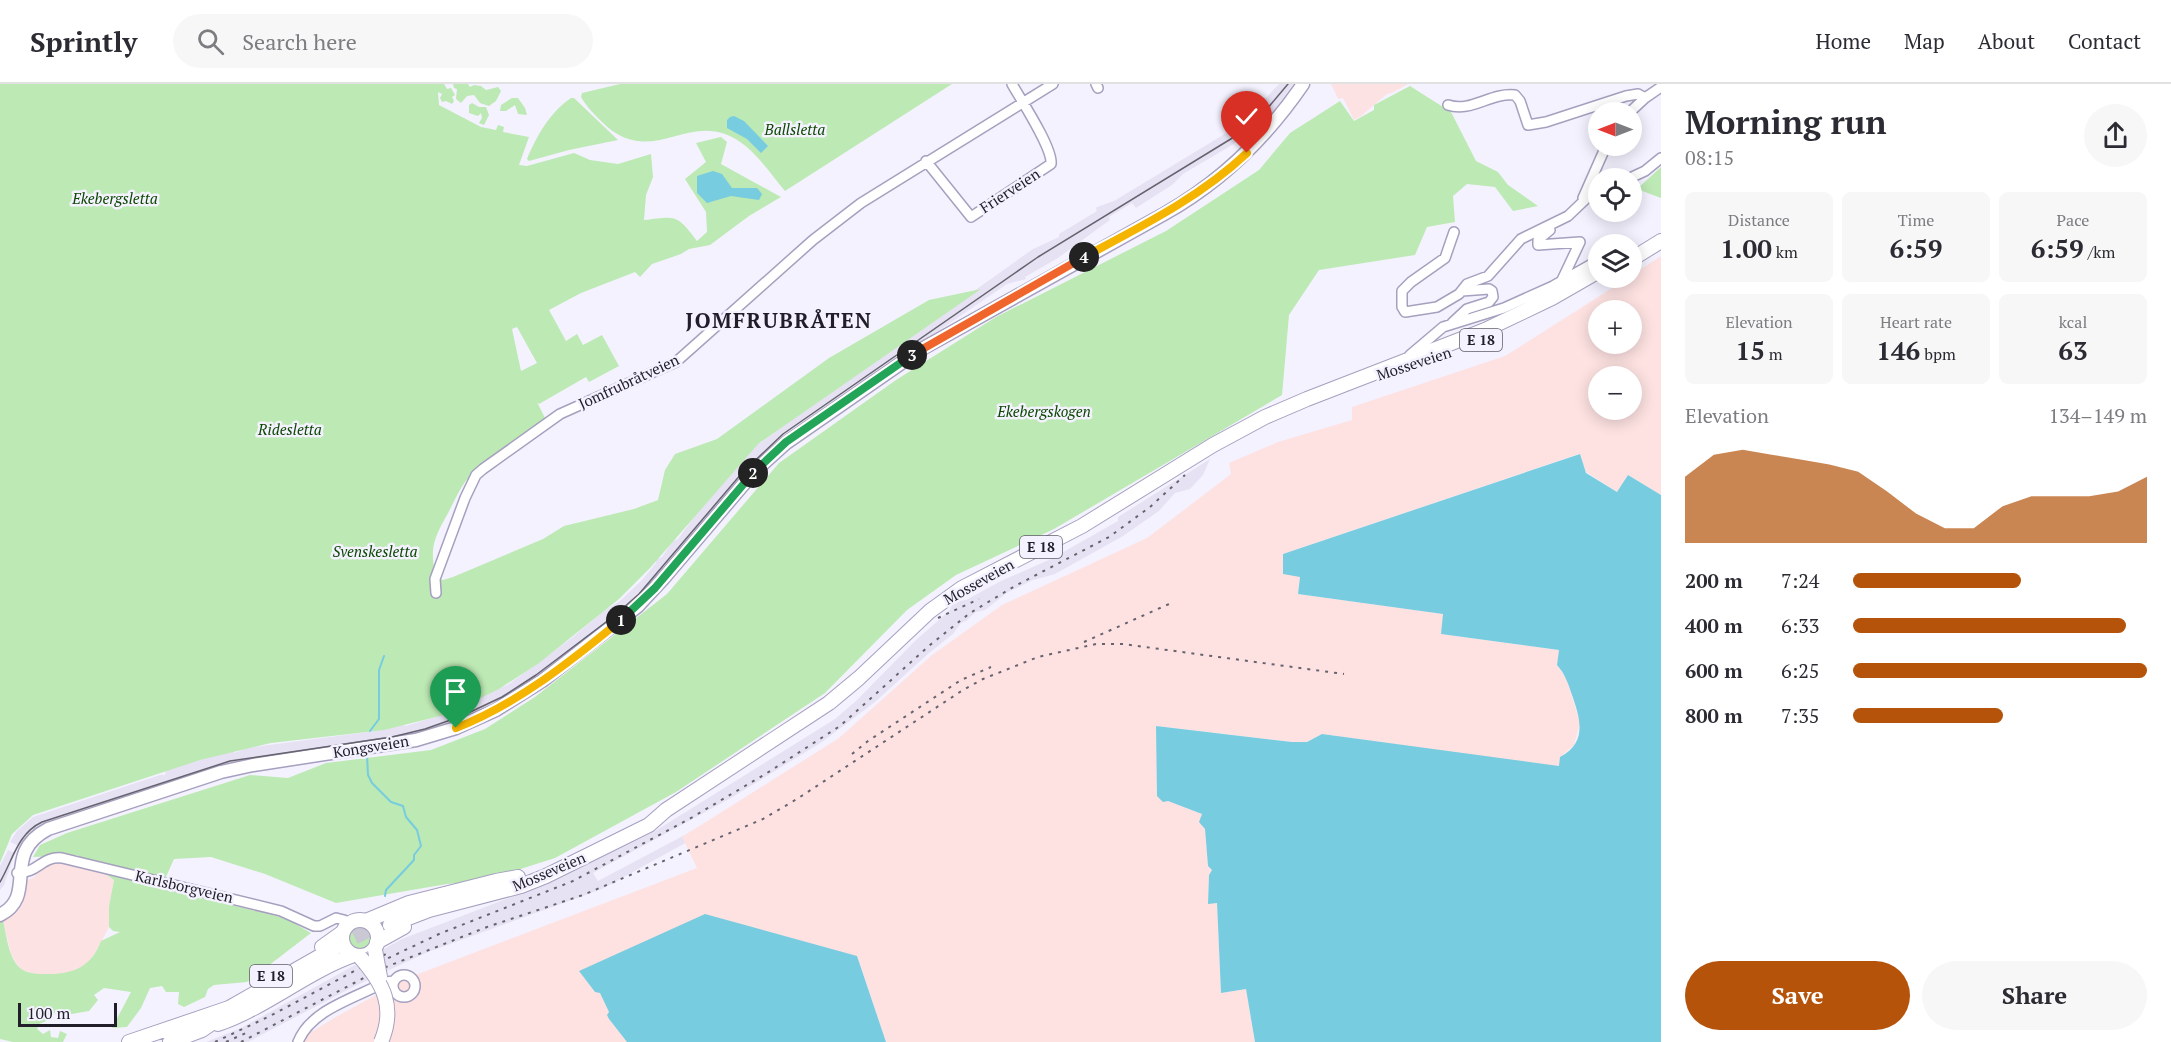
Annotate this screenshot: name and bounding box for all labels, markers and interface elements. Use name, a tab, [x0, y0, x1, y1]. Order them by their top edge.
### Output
search box	[173, 14, 593, 68]
text: Sprintly	[30, 23, 137, 60]
icon: search	[194, 25, 227, 58]
text: Search here	[242, 27, 357, 56]
text: Home	[1815, 27, 1871, 55]
text: Map	[1904, 27, 1945, 55]
text: About	[1978, 27, 2035, 55]
text: Contact	[2068, 27, 2141, 55]
pin	[1221, 91, 1272, 153]
icon: check	[1230, 100, 1263, 133]
text: Morning run	[1685, 100, 1887, 143]
north arrow	[1588, 102, 1642, 156]
map controls	[1588, 102, 1642, 420]
button: share	[2084, 104, 2147, 167]
park label: Ballsletta	[764, 119, 825, 139]
text: 08:15	[1685, 144, 1734, 171]
street label: Frierveien	[976, 163, 1043, 217]
button: locate	[1588, 168, 1642, 222]
park label: Ekebergsletta	[71, 188, 158, 208]
text: Distance	[1728, 209, 1790, 231]
text: Time	[1898, 209, 1934, 231]
text: Pace	[2057, 209, 2089, 231]
text: 1.00	[1720, 231, 1772, 265]
text: 6:59	[1890, 231, 1943, 265]
text: 6:59	[2031, 231, 2084, 265]
button: layers	[1588, 234, 1642, 288]
text: km	[1772, 241, 1798, 263]
text: /km	[2084, 241, 2115, 263]
pin: 4	[1069, 242, 1099, 272]
text: 4	[1079, 246, 1089, 268]
button: +	[1588, 300, 1642, 354]
district label: JOMFRUBRÅTEN	[685, 306, 873, 334]
text: Elevation	[1725, 311, 1793, 333]
text: Heart rate	[1880, 311, 1952, 333]
text: kcal	[2059, 311, 2087, 333]
road number: E 18	[1460, 329, 1502, 351]
text: 15	[1735, 333, 1765, 367]
text: 146	[1876, 333, 1920, 367]
text: 63	[2058, 333, 2088, 367]
pin: 3	[897, 340, 927, 370]
street label: Mosseveien	[1374, 342, 1454, 385]
text: m	[1765, 343, 1783, 365]
text: bpm	[1920, 343, 1956, 365]
text: 3	[907, 344, 917, 366]
street label: Jomfrubråtveien	[575, 349, 682, 413]
button: −	[1588, 366, 1642, 420]
park label: Ekebergskogen	[996, 401, 1091, 421]
text: Elevation	[1685, 402, 1769, 429]
text: 134–149 m	[2048, 402, 2147, 429]
park label: Ridesletta	[257, 419, 322, 439]
pin: 2	[738, 458, 768, 488]
text: 2	[748, 462, 758, 484]
road number: E 18	[1020, 536, 1062, 558]
park label: Svenskesletta	[332, 541, 418, 561]
street label: Mosseveien	[940, 554, 1017, 609]
text: 200 m	[1685, 567, 1743, 594]
text: 7:24	[1781, 567, 1820, 594]
pin: 1	[606, 605, 636, 635]
text: 1	[616, 609, 626, 631]
text: 400 m	[1685, 612, 1743, 639]
text: 6:33	[1781, 612, 1820, 639]
text: 600 m	[1685, 657, 1743, 684]
text: 6:25	[1781, 657, 1820, 684]
pin	[430, 666, 481, 728]
icon: arrive	[439, 675, 472, 708]
text: 800 m	[1685, 702, 1743, 729]
text: 7:35	[1781, 702, 1820, 729]
street label: Kongsveien	[332, 730, 410, 762]
street label: Mosseveien	[509, 847, 588, 895]
street label: Karlsborgveien	[133, 865, 235, 907]
button: Save	[1685, 961, 1910, 1030]
button: Share	[1922, 961, 2147, 1030]
road number: E 18	[250, 965, 292, 987]
scale bar	[18, 1000, 117, 1028]
text: 100 m	[27, 1002, 70, 1024]

